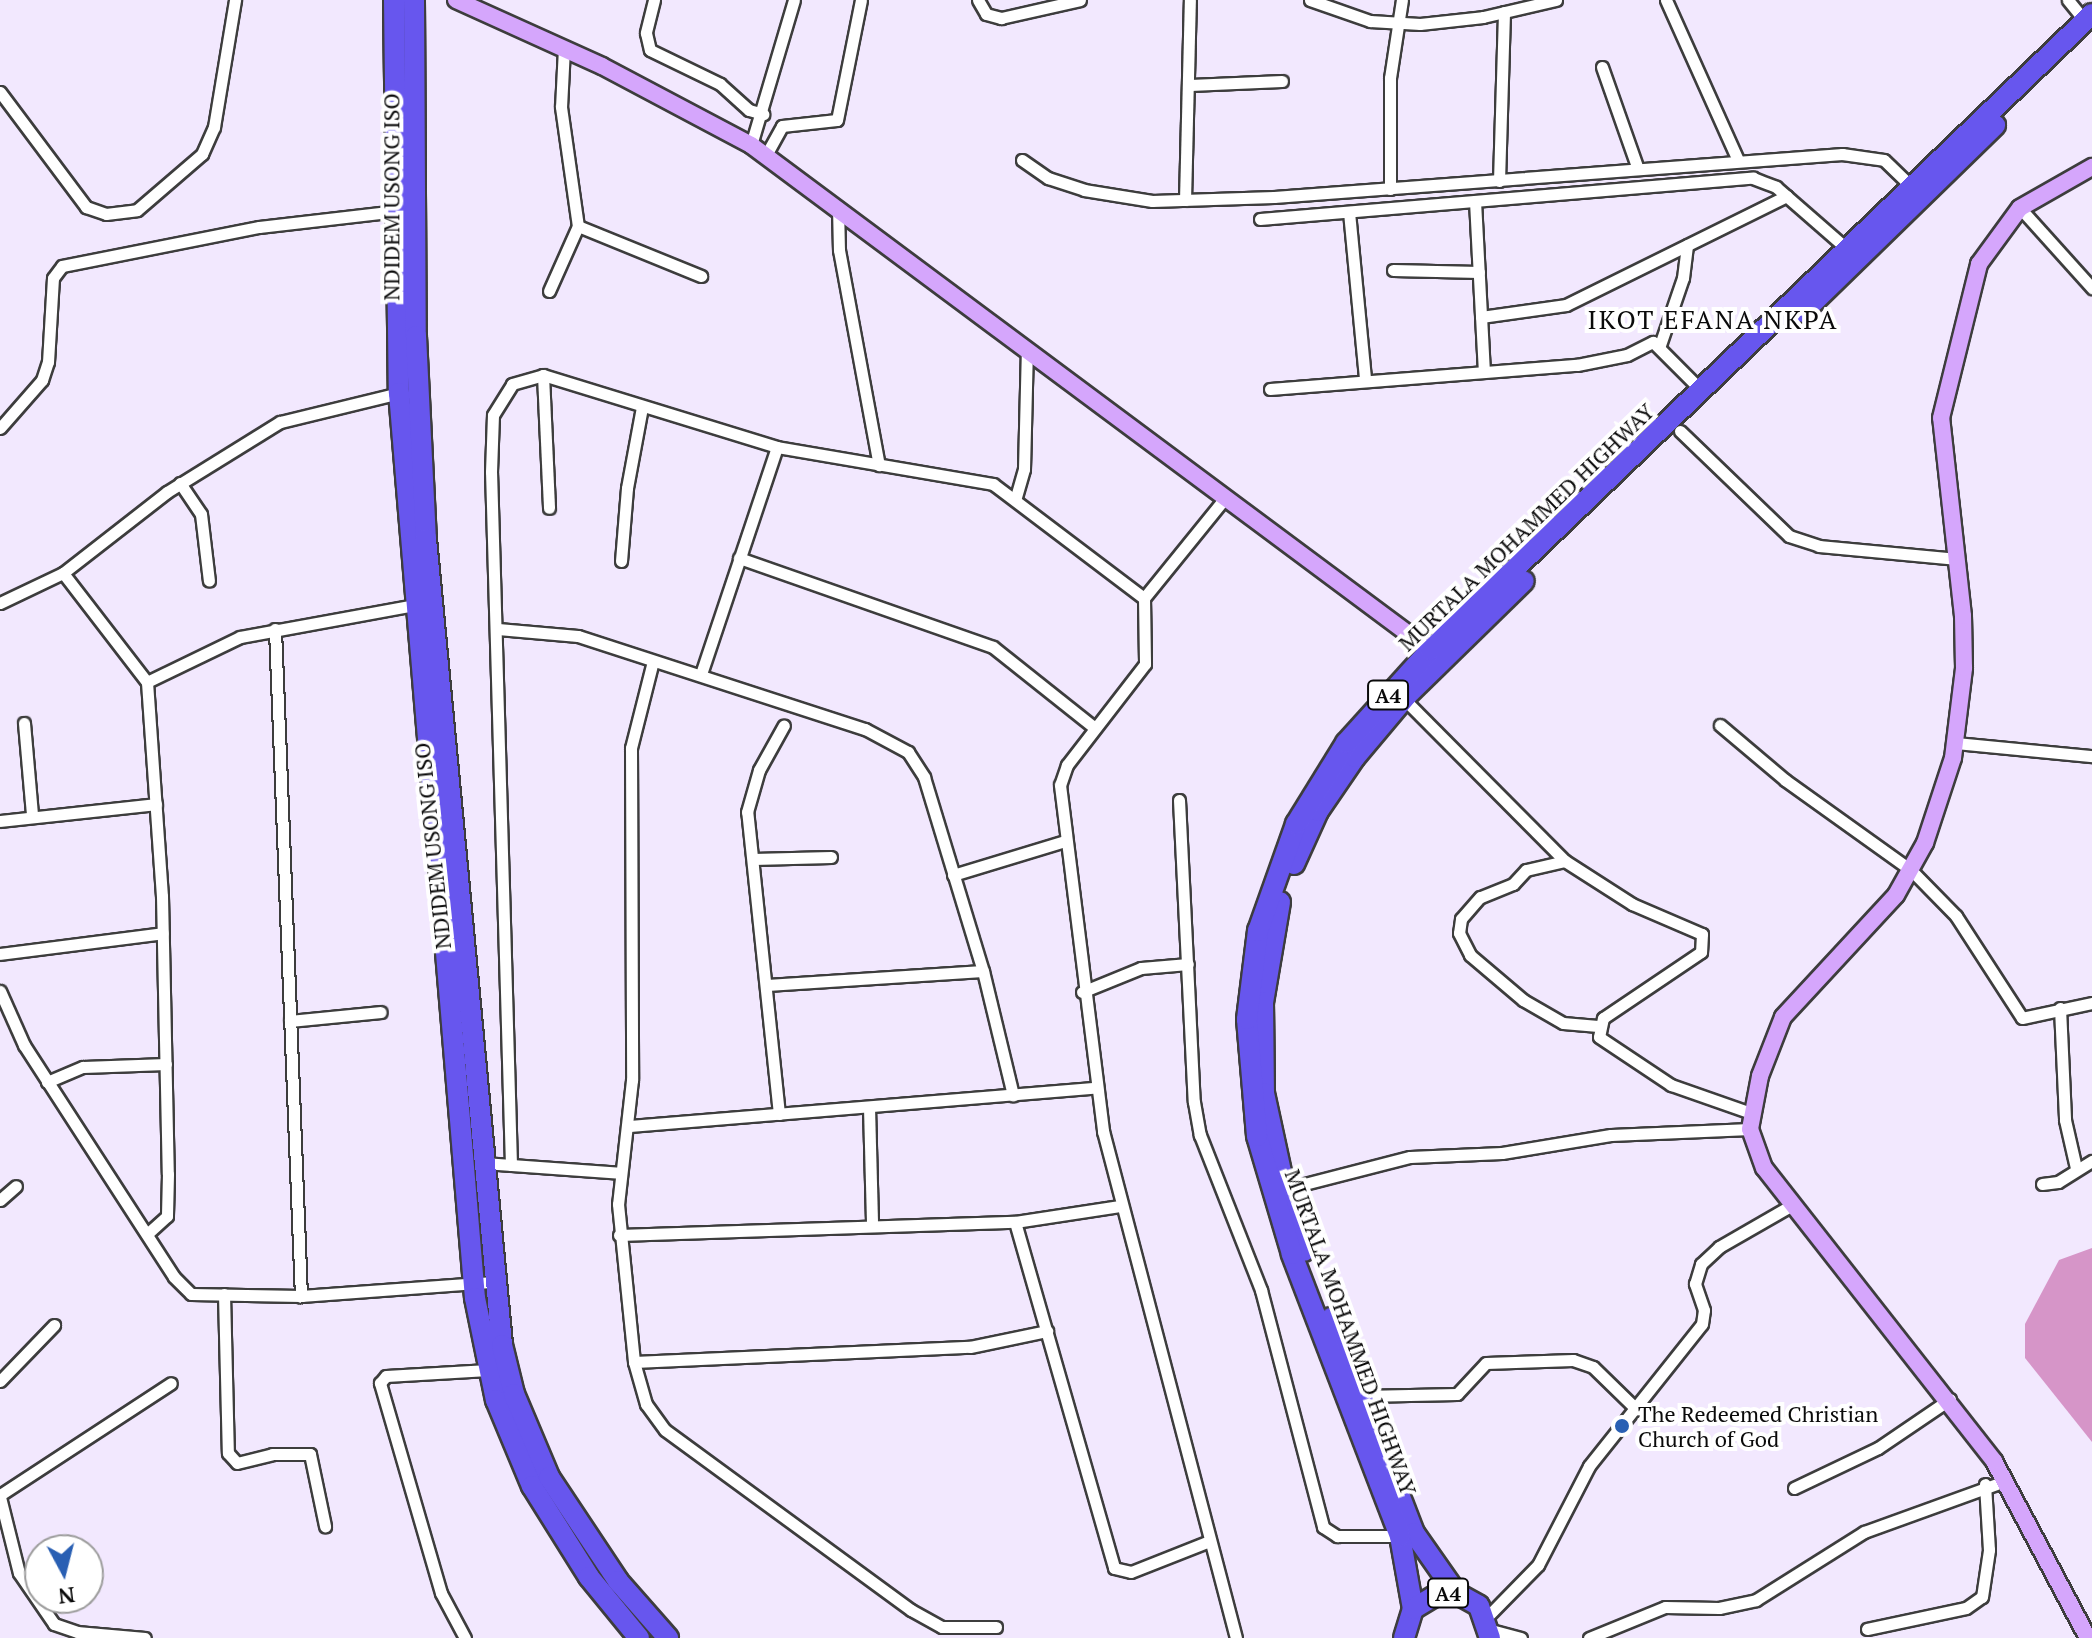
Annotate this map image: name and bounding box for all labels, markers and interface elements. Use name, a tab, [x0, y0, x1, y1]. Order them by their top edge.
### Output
street label: NDIDEM USONG ISO	[378, 93, 404, 301]
district label: IKOT EFANA NKPA	[1587, 304, 1839, 336]
street label: MURTALA MOHAMMED HIGHWAY	[1393, 398, 1659, 656]
road number: A4	[1366, 679, 1410, 711]
street label: NDIDEM USONG ISO	[408, 741, 456, 951]
street label: MURTALA MOHAMMED HIGHWAY	[1280, 1165, 1422, 1499]
place label: The Redeemed Christian Church of God	[1638, 1400, 1878, 1452]
marker: The Redeemed Christian Church of God	[1613, 1417, 1631, 1435]
north arrow	[24, 1534, 104, 1614]
road number: A4	[1426, 1577, 1470, 1609]
text: N	[57, 1581, 77, 1612]

